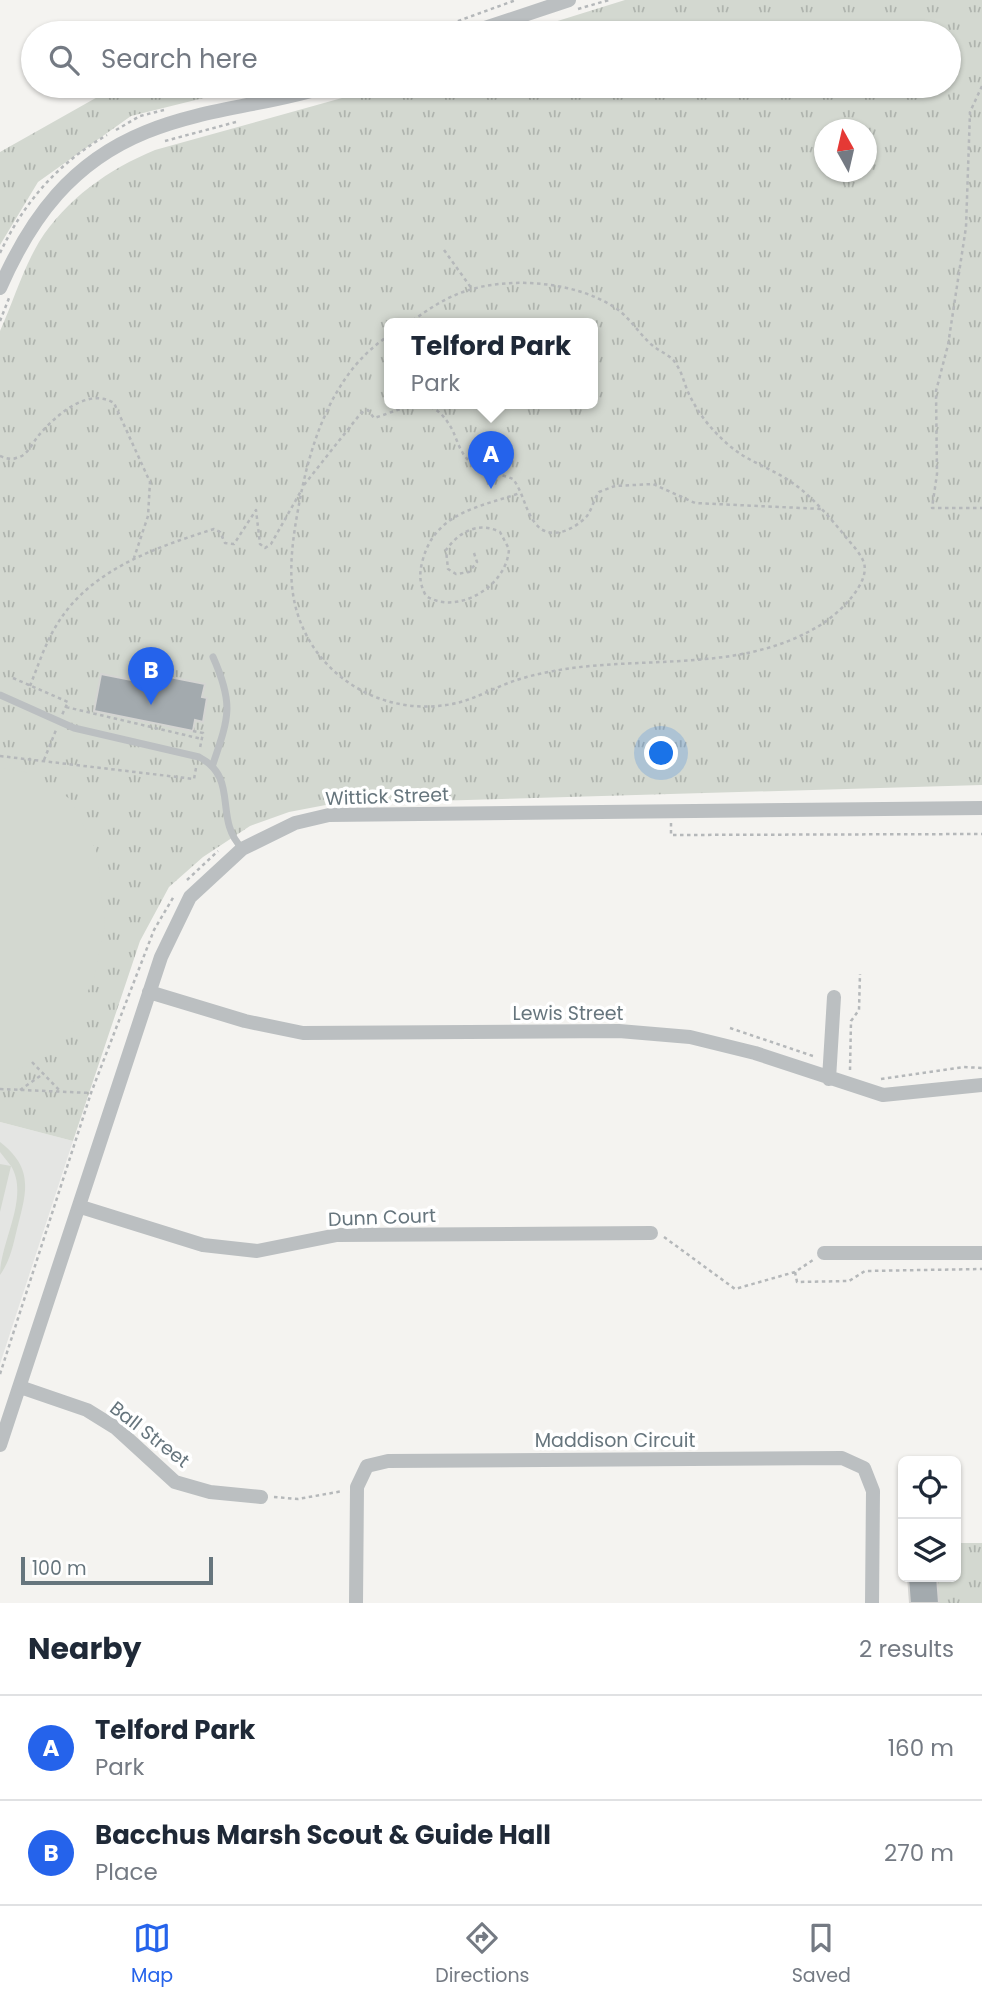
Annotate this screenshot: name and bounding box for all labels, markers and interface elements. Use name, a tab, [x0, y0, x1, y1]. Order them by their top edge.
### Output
search box	[21, 21, 961, 98]
icon: search	[45, 41, 83, 79]
text: Search here	[101, 41, 258, 77]
north arrow	[814, 119, 877, 182]
popup	[384, 318, 598, 409]
text: Telford Park	[411, 328, 571, 364]
text: Park	[411, 367, 460, 399]
pin: A	[468, 431, 514, 489]
pin: B	[128, 647, 174, 705]
your location	[644, 736, 678, 770]
street label: Wittick Street	[325, 781, 449, 812]
street label: Lewis Street	[513, 1000, 624, 1027]
street label: Dunn Court	[328, 1202, 437, 1233]
street label: Ball Street	[104, 1395, 195, 1474]
street label: Maddison Circuit	[535, 1427, 695, 1454]
map controls	[898, 1456, 961, 1582]
button: locate	[898, 1456, 961, 1519]
button: layers	[898, 1519, 961, 1582]
scale bar	[21, 1554, 214, 1586]
text: 100 m	[32, 1555, 87, 1582]
text: Nearby	[28, 1627, 142, 1670]
text: 2 results	[859, 1633, 954, 1665]
text: Telford Park	[95, 1712, 255, 1748]
text: A	[43, 1732, 59, 1764]
text: 160 m	[888, 1732, 954, 1764]
text: Park	[95, 1751, 144, 1783]
text: Bacchus Marsh Scout & Guide Hall	[95, 1817, 551, 1853]
text: B	[43, 1837, 59, 1869]
text: 270 m	[884, 1837, 954, 1869]
text: Place	[95, 1856, 158, 1888]
tab: Map	[131, 1919, 173, 1990]
tab: Directions	[435, 1919, 530, 1990]
tab: Saved	[792, 1919, 851, 1990]

